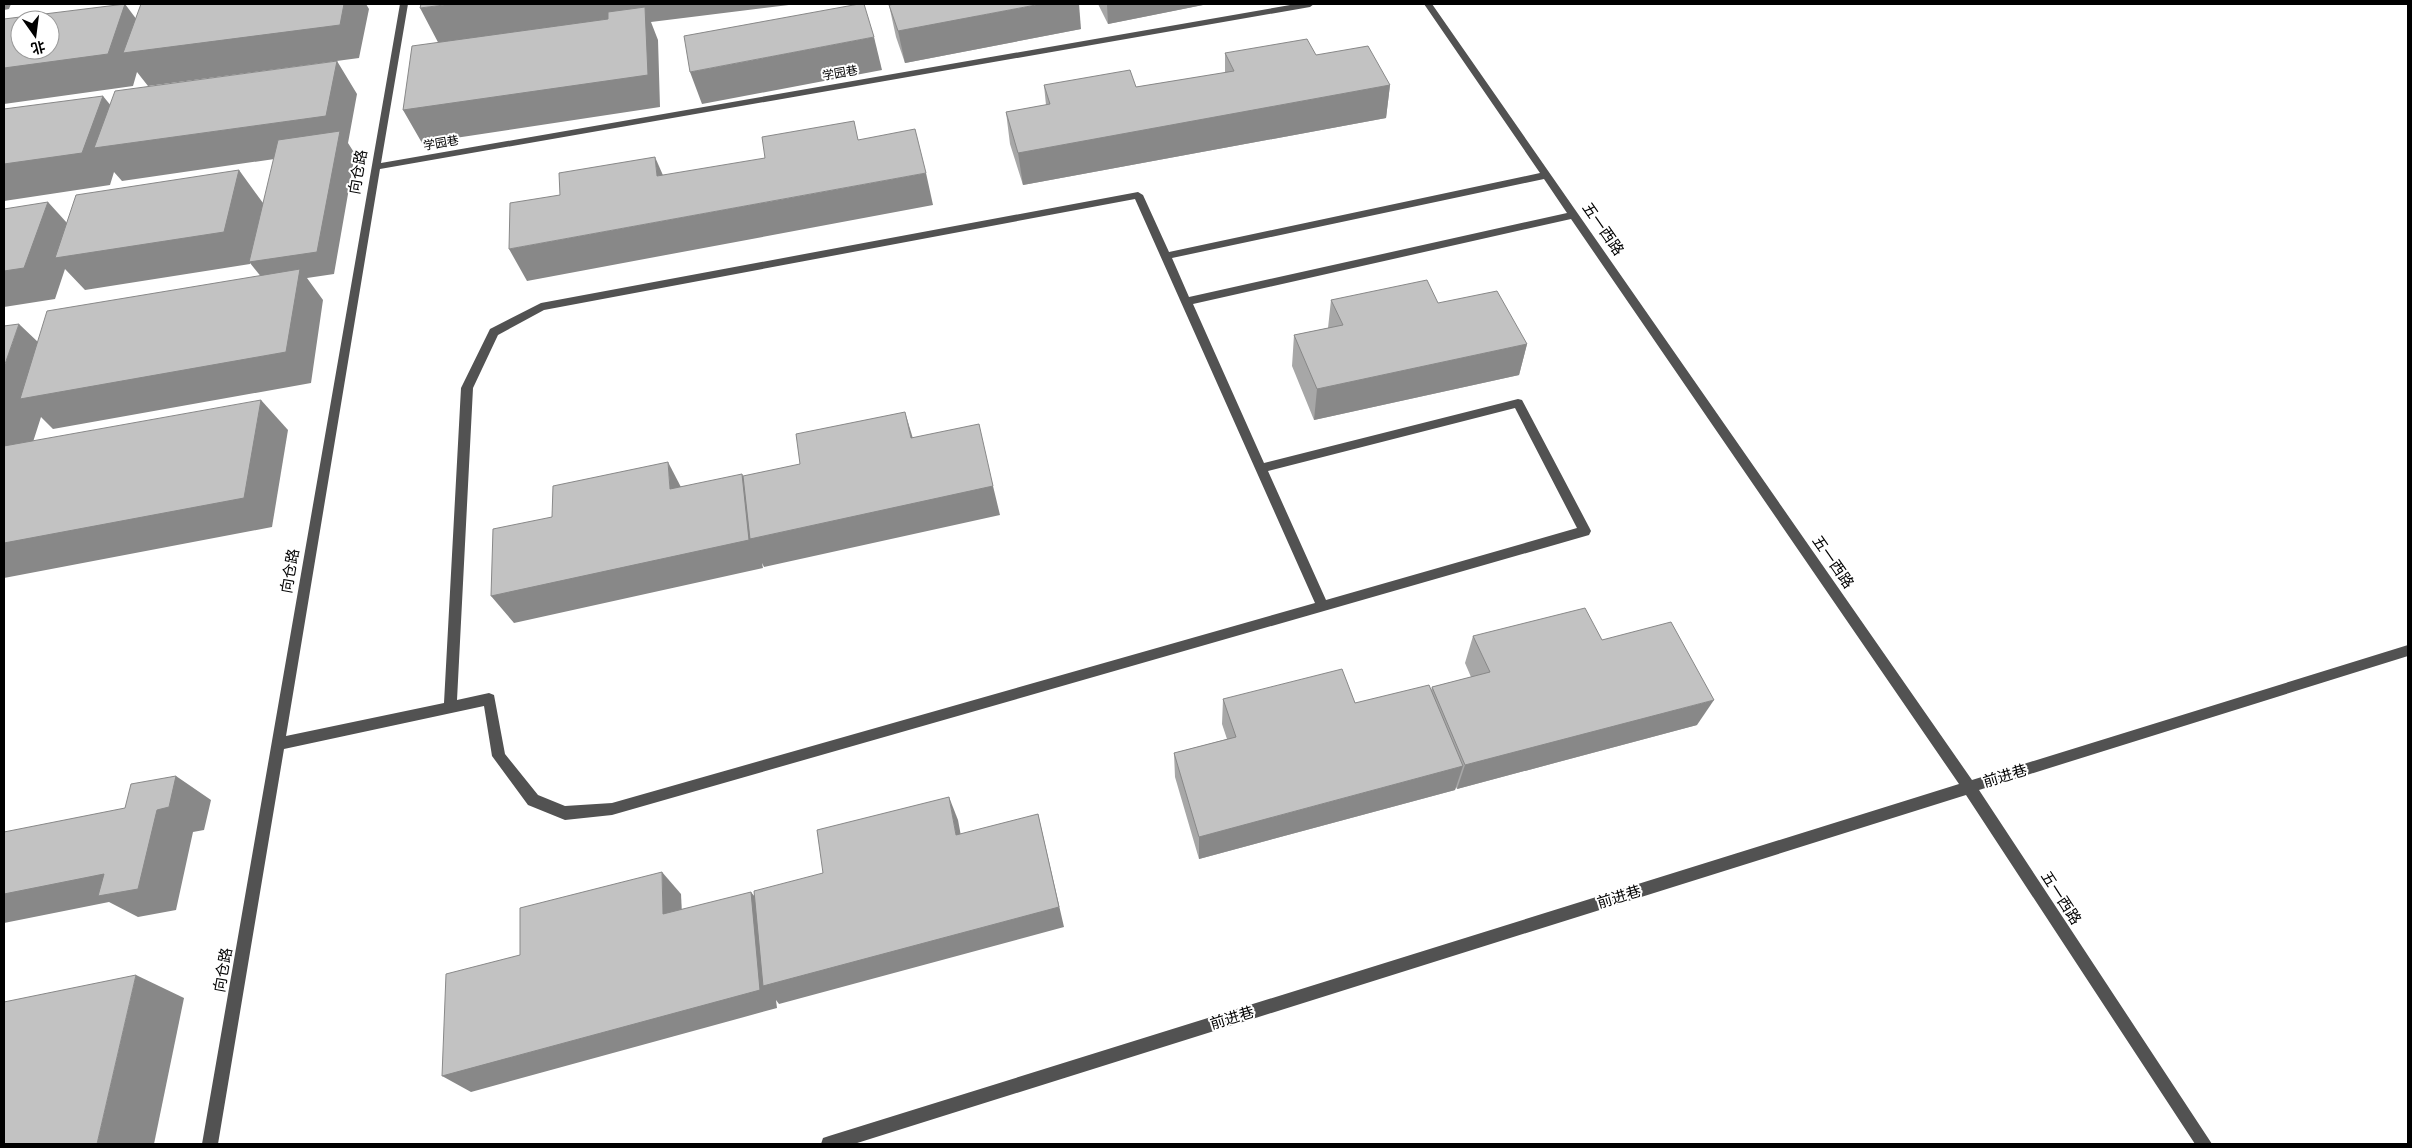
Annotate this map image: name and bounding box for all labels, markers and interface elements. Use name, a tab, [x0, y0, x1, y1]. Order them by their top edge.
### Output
north arrow	[10, 10, 60, 60]
text: 北	[29, 36, 47, 59]
street label: 学园巷	[821, 61, 859, 85]
street label: 学园巷	[422, 131, 460, 155]
street label: 向仓路	[343, 148, 373, 196]
street label: 五一西路	[1577, 198, 1629, 260]
street label: 五一西路	[1807, 531, 1859, 593]
street label: 向仓路	[275, 547, 305, 595]
street label: 前进巷	[1980, 759, 2030, 793]
street label: 五一西路	[2035, 867, 2087, 929]
street label: 前进巷	[1594, 880, 1644, 914]
street label: 向仓路	[208, 946, 238, 994]
street label: 前进巷	[1207, 1001, 1257, 1035]

